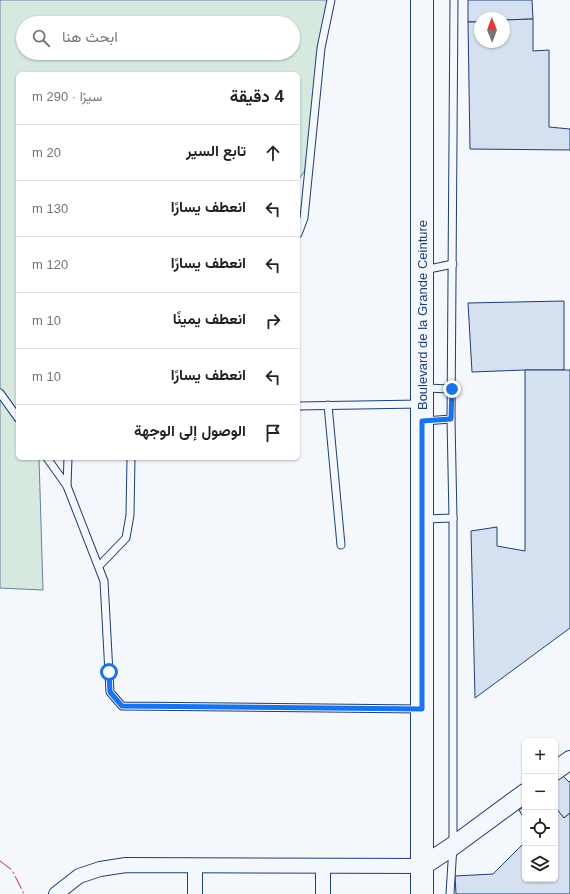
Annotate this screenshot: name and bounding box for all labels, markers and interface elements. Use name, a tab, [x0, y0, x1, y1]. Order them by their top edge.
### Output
north arrow	[474, 12, 510, 48]
search box	[16, 16, 300, 60]
icon: search	[30, 27, 52, 49]
text: ابحث هنا	[62, 28, 118, 45]
text: 4 دقيقة	[230, 87, 284, 106]
text: سيرًا · 290 m	[32, 89, 102, 104]
text: تابع السير	[186, 142, 246, 159]
icon: ahead	[262, 142, 284, 164]
text: 20 m	[32, 145, 61, 160]
text: انعطف يسارًا	[171, 198, 246, 215]
icon: left	[262, 198, 284, 220]
text: 130 m	[32, 201, 68, 216]
street label: Boulevard de la Grande Ceinture	[415, 220, 430, 410]
text: انعطف يسارًا	[171, 254, 246, 271]
icon: left	[262, 254, 284, 276]
text: 120 m	[32, 257, 68, 272]
text: انعطف يمينًا	[173, 310, 246, 327]
icon: right	[262, 310, 284, 332]
text: 10 m	[32, 313, 61, 328]
text: انعطف يسارًا	[171, 366, 246, 383]
icon: left	[262, 366, 284, 388]
text: 10 m	[32, 369, 61, 384]
route end	[443, 380, 461, 398]
text: الوصول إلى الوجهة	[134, 422, 246, 439]
icon: arrive	[262, 422, 284, 444]
route start	[100, 663, 118, 681]
map controls	[522, 738, 558, 882]
button: +	[522, 738, 558, 774]
button: −	[522, 774, 558, 810]
button: locate	[522, 810, 558, 846]
button: layers	[522, 846, 558, 882]

